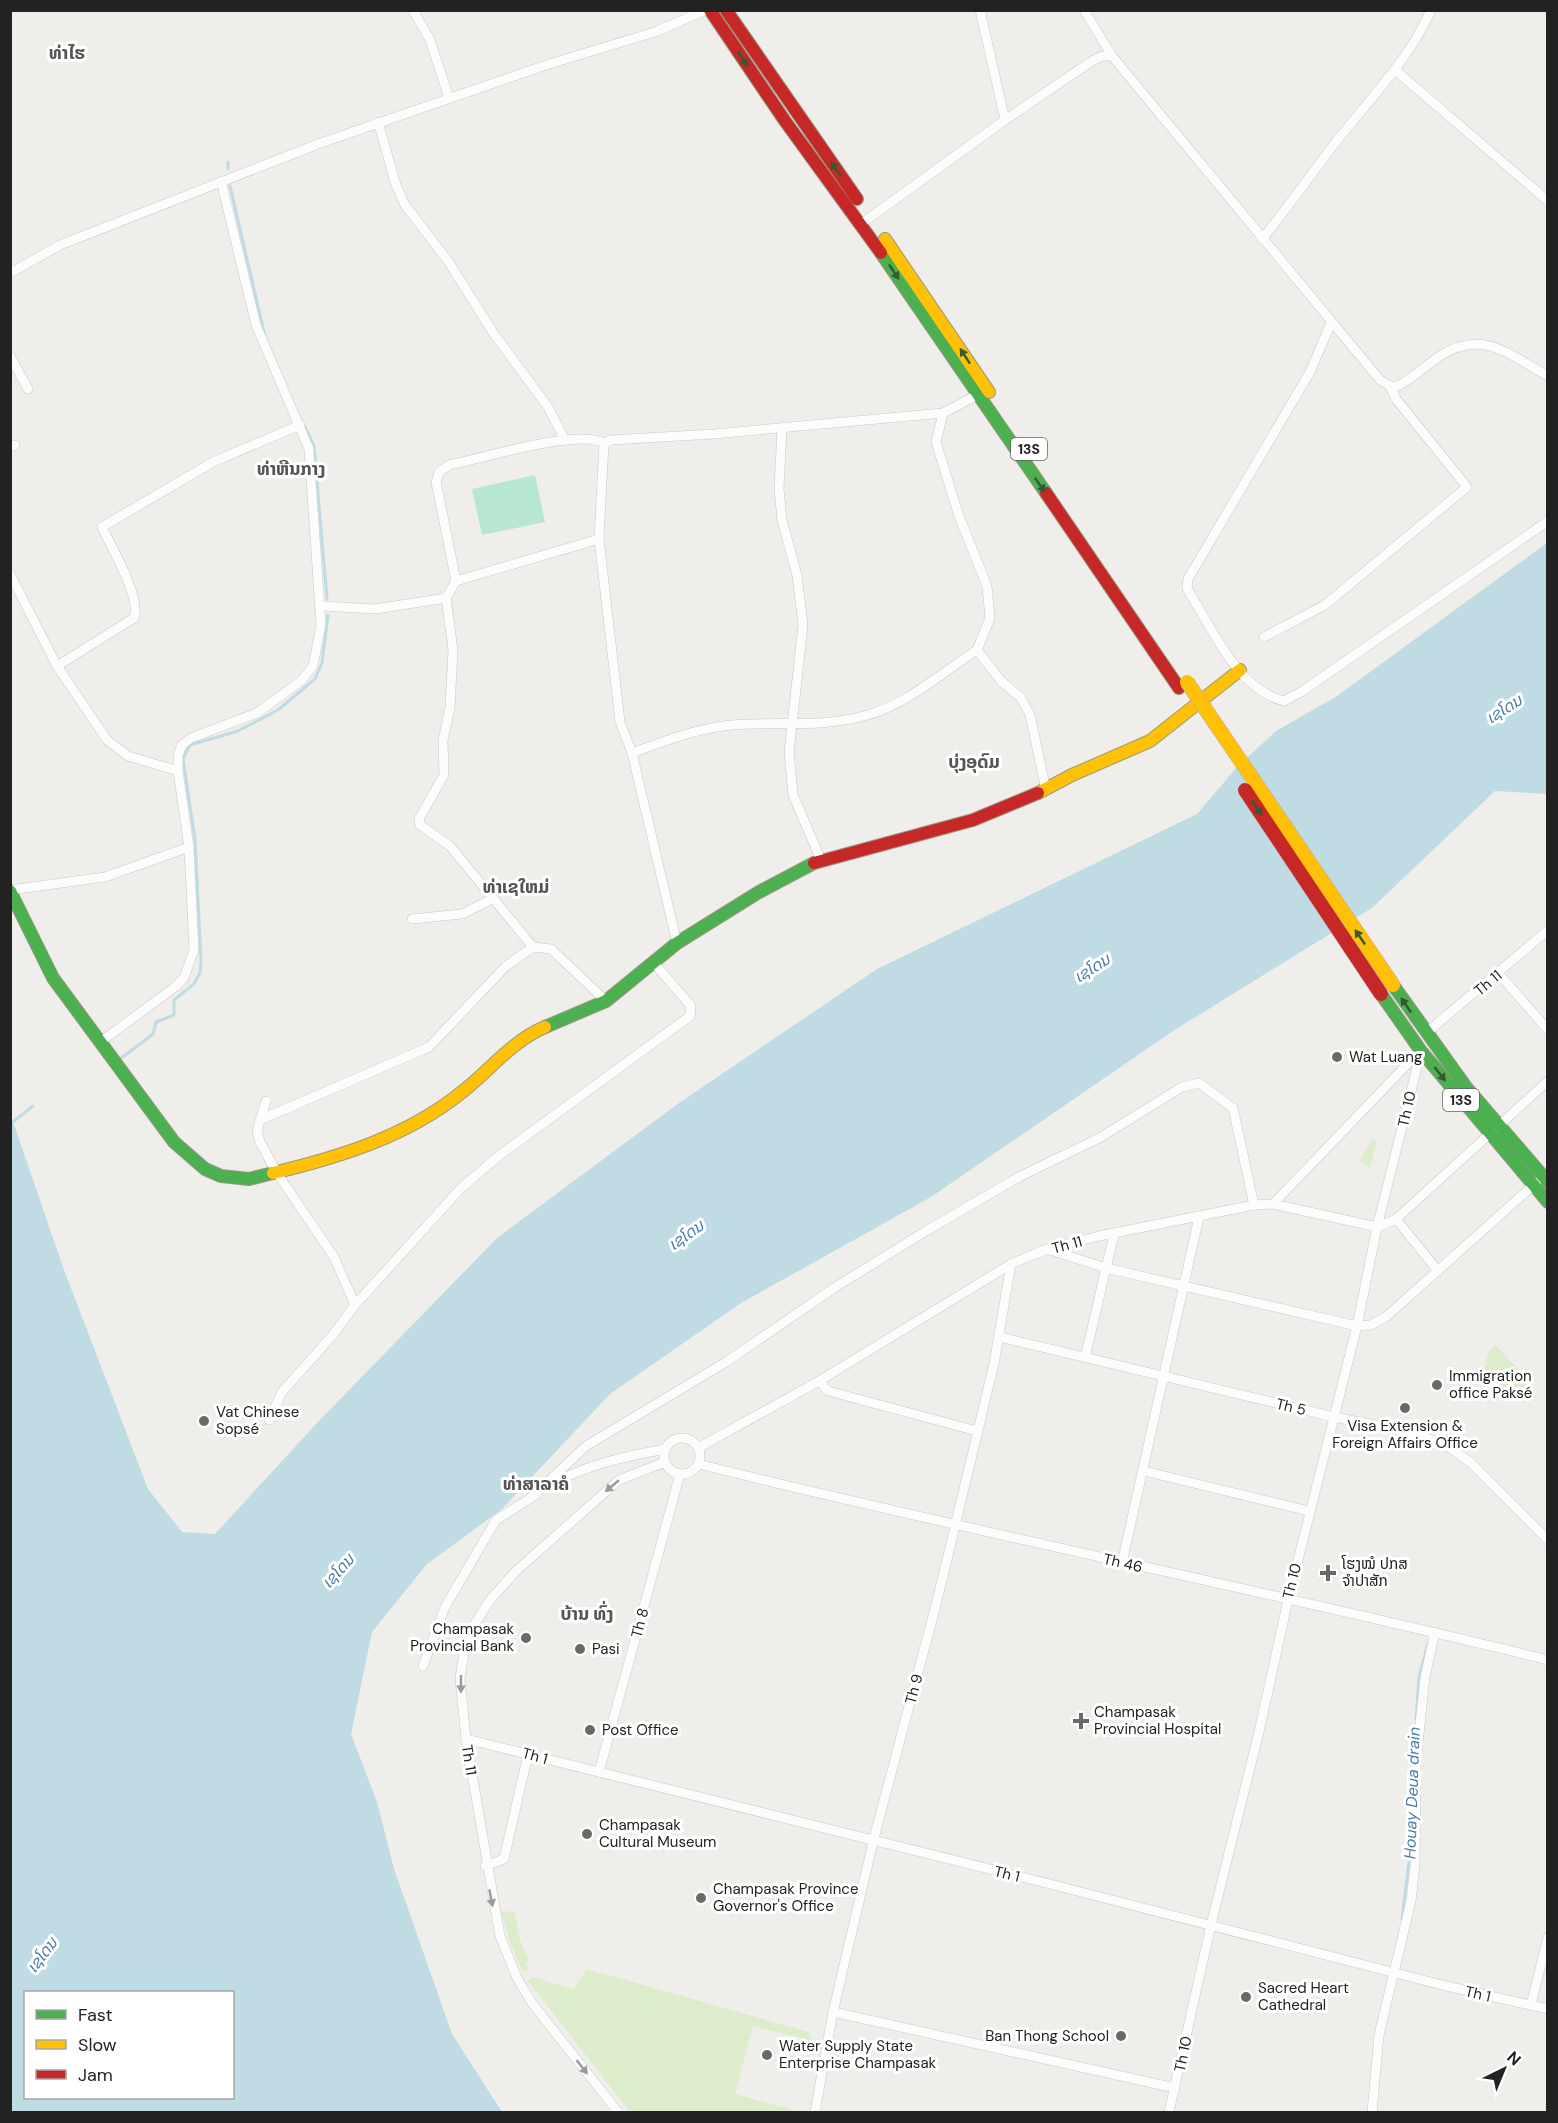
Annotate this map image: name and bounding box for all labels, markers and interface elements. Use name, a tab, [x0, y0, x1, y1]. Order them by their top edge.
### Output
district label: ທ່າໄຮ	[49, 41, 85, 65]
one-way arrow	[737, 51, 748, 67]
one-way arrow	[830, 162, 842, 178]
one-way arrow	[888, 264, 899, 280]
one-way arrow	[960, 348, 971, 364]
road number: 13S	[1011, 438, 1047, 460]
district label: ທ່າຫີນກາງ	[257, 457, 325, 481]
one-way arrow	[1034, 476, 1046, 492]
water label: ເຊໂດນ	[1482, 689, 1527, 728]
district label: ບຸ່ງອຸດົມ	[948, 750, 1000, 774]
one-way arrow	[1251, 800, 1262, 816]
district label: ທ່າເຊໃຫມ່	[483, 875, 549, 899]
one-way arrow	[1354, 929, 1365, 945]
water label: ເຊໂດນ	[1070, 948, 1115, 987]
street label: Th 11	[1470, 966, 1506, 1000]
one-way arrow	[1400, 998, 1412, 1014]
place label: Wat Luang	[1349, 1047, 1422, 1067]
marker: Wat Luang	[1330, 1050, 1344, 1064]
one-way arrow	[1434, 1066, 1447, 1082]
street label: Th 10	[1393, 1089, 1421, 1129]
road number: 13S	[1443, 1089, 1479, 1111]
water label: ເຊໂດນ	[664, 1215, 709, 1255]
street label: Th 11	[1050, 1231, 1084, 1259]
place label: Immigration office Paksé	[1449, 1366, 1532, 1403]
marker: Immigration office Paksé	[1430, 1378, 1444, 1392]
street label: Th 5	[1274, 1394, 1308, 1420]
marker: Visa Extension & Foreign Affairs Office	[1398, 1401, 1412, 1415]
place label: Vat Chinese Sopsé	[216, 1402, 299, 1439]
marker: Vat Chinese Sopsé	[197, 1414, 211, 1428]
place label: Visa Extension & Foreign Affairs Office	[1332, 1416, 1478, 1453]
district label: ທ່າສາລາຄໍ	[503, 1472, 569, 1496]
one-way arrow	[605, 1479, 620, 1492]
water label: ເຊໂດນ	[317, 1549, 360, 1592]
street label: Th 46	[1101, 1549, 1145, 1577]
place label: ໂຮງໝໍ ປກສ ຈຳປາສັກ	[1341, 1554, 1408, 1591]
street label: Th 10	[1278, 1561, 1306, 1601]
marker: ໂຮງໝໍ ປກສ ຈຳປາສັກ	[1319, 1564, 1337, 1582]
district label: ບ້ານ ທົ່ງ	[561, 1601, 613, 1626]
street label: Th 8	[626, 1606, 654, 1640]
place label: Champasak Provincial Bank	[410, 1619, 514, 1656]
marker: Champasak Provincial Bank	[519, 1631, 533, 1645]
place label: Pasi	[592, 1639, 620, 1659]
marker: Pasi	[573, 1642, 587, 1656]
street label: Th 9	[900, 1672, 928, 1706]
one-way arrow	[456, 1675, 466, 1694]
place label: Champasak Provincial Hospital	[1094, 1702, 1221, 1739]
marker: Champasak Provincial Hospital	[1072, 1712, 1090, 1730]
place label: Post Office	[602, 1720, 679, 1740]
marker: Post Office	[583, 1723, 597, 1737]
water label: Houay Deua drain	[1399, 1727, 1425, 1859]
street label: Th 11	[457, 1743, 481, 1777]
street label: Th 1	[520, 1743, 550, 1769]
place label: Champasak Cultural Museum	[599, 1815, 716, 1852]
marker: Champasak Cultural Museum	[580, 1827, 594, 1841]
street label: Th 1	[992, 1861, 1022, 1887]
place label: Champasak Province Governor's Office	[713, 1879, 858, 1916]
one-way arrow	[487, 1888, 496, 1907]
marker: Champasak Province Governor's Office	[694, 1891, 708, 1905]
water label: ເຊໂດນ	[22, 1932, 63, 1977]
place label: Sacred Heart Cathedral	[1258, 1978, 1349, 2015]
street label: Th 1	[1463, 1981, 1493, 2007]
marker: Sacred Heart Cathedral	[1239, 1990, 1253, 2004]
legend	[24, 1991, 234, 2099]
text: Fast	[78, 2003, 113, 2027]
place label: Ban Thong School	[985, 2026, 1109, 2046]
marker: Ban Thong School	[1114, 2029, 1128, 2043]
text: Slow	[78, 2033, 117, 2057]
street label: Th 10	[1169, 2034, 1197, 2074]
place label: Water Supply State Enterprise Champasak	[779, 2036, 937, 2073]
north arrow	[1474, 2039, 1534, 2099]
text: N	[1502, 2047, 1525, 2070]
marker: Water Supply State Enterprise Champasak	[760, 2048, 774, 2062]
one-way arrow	[576, 2059, 589, 2075]
text: Jam	[78, 2063, 113, 2087]

